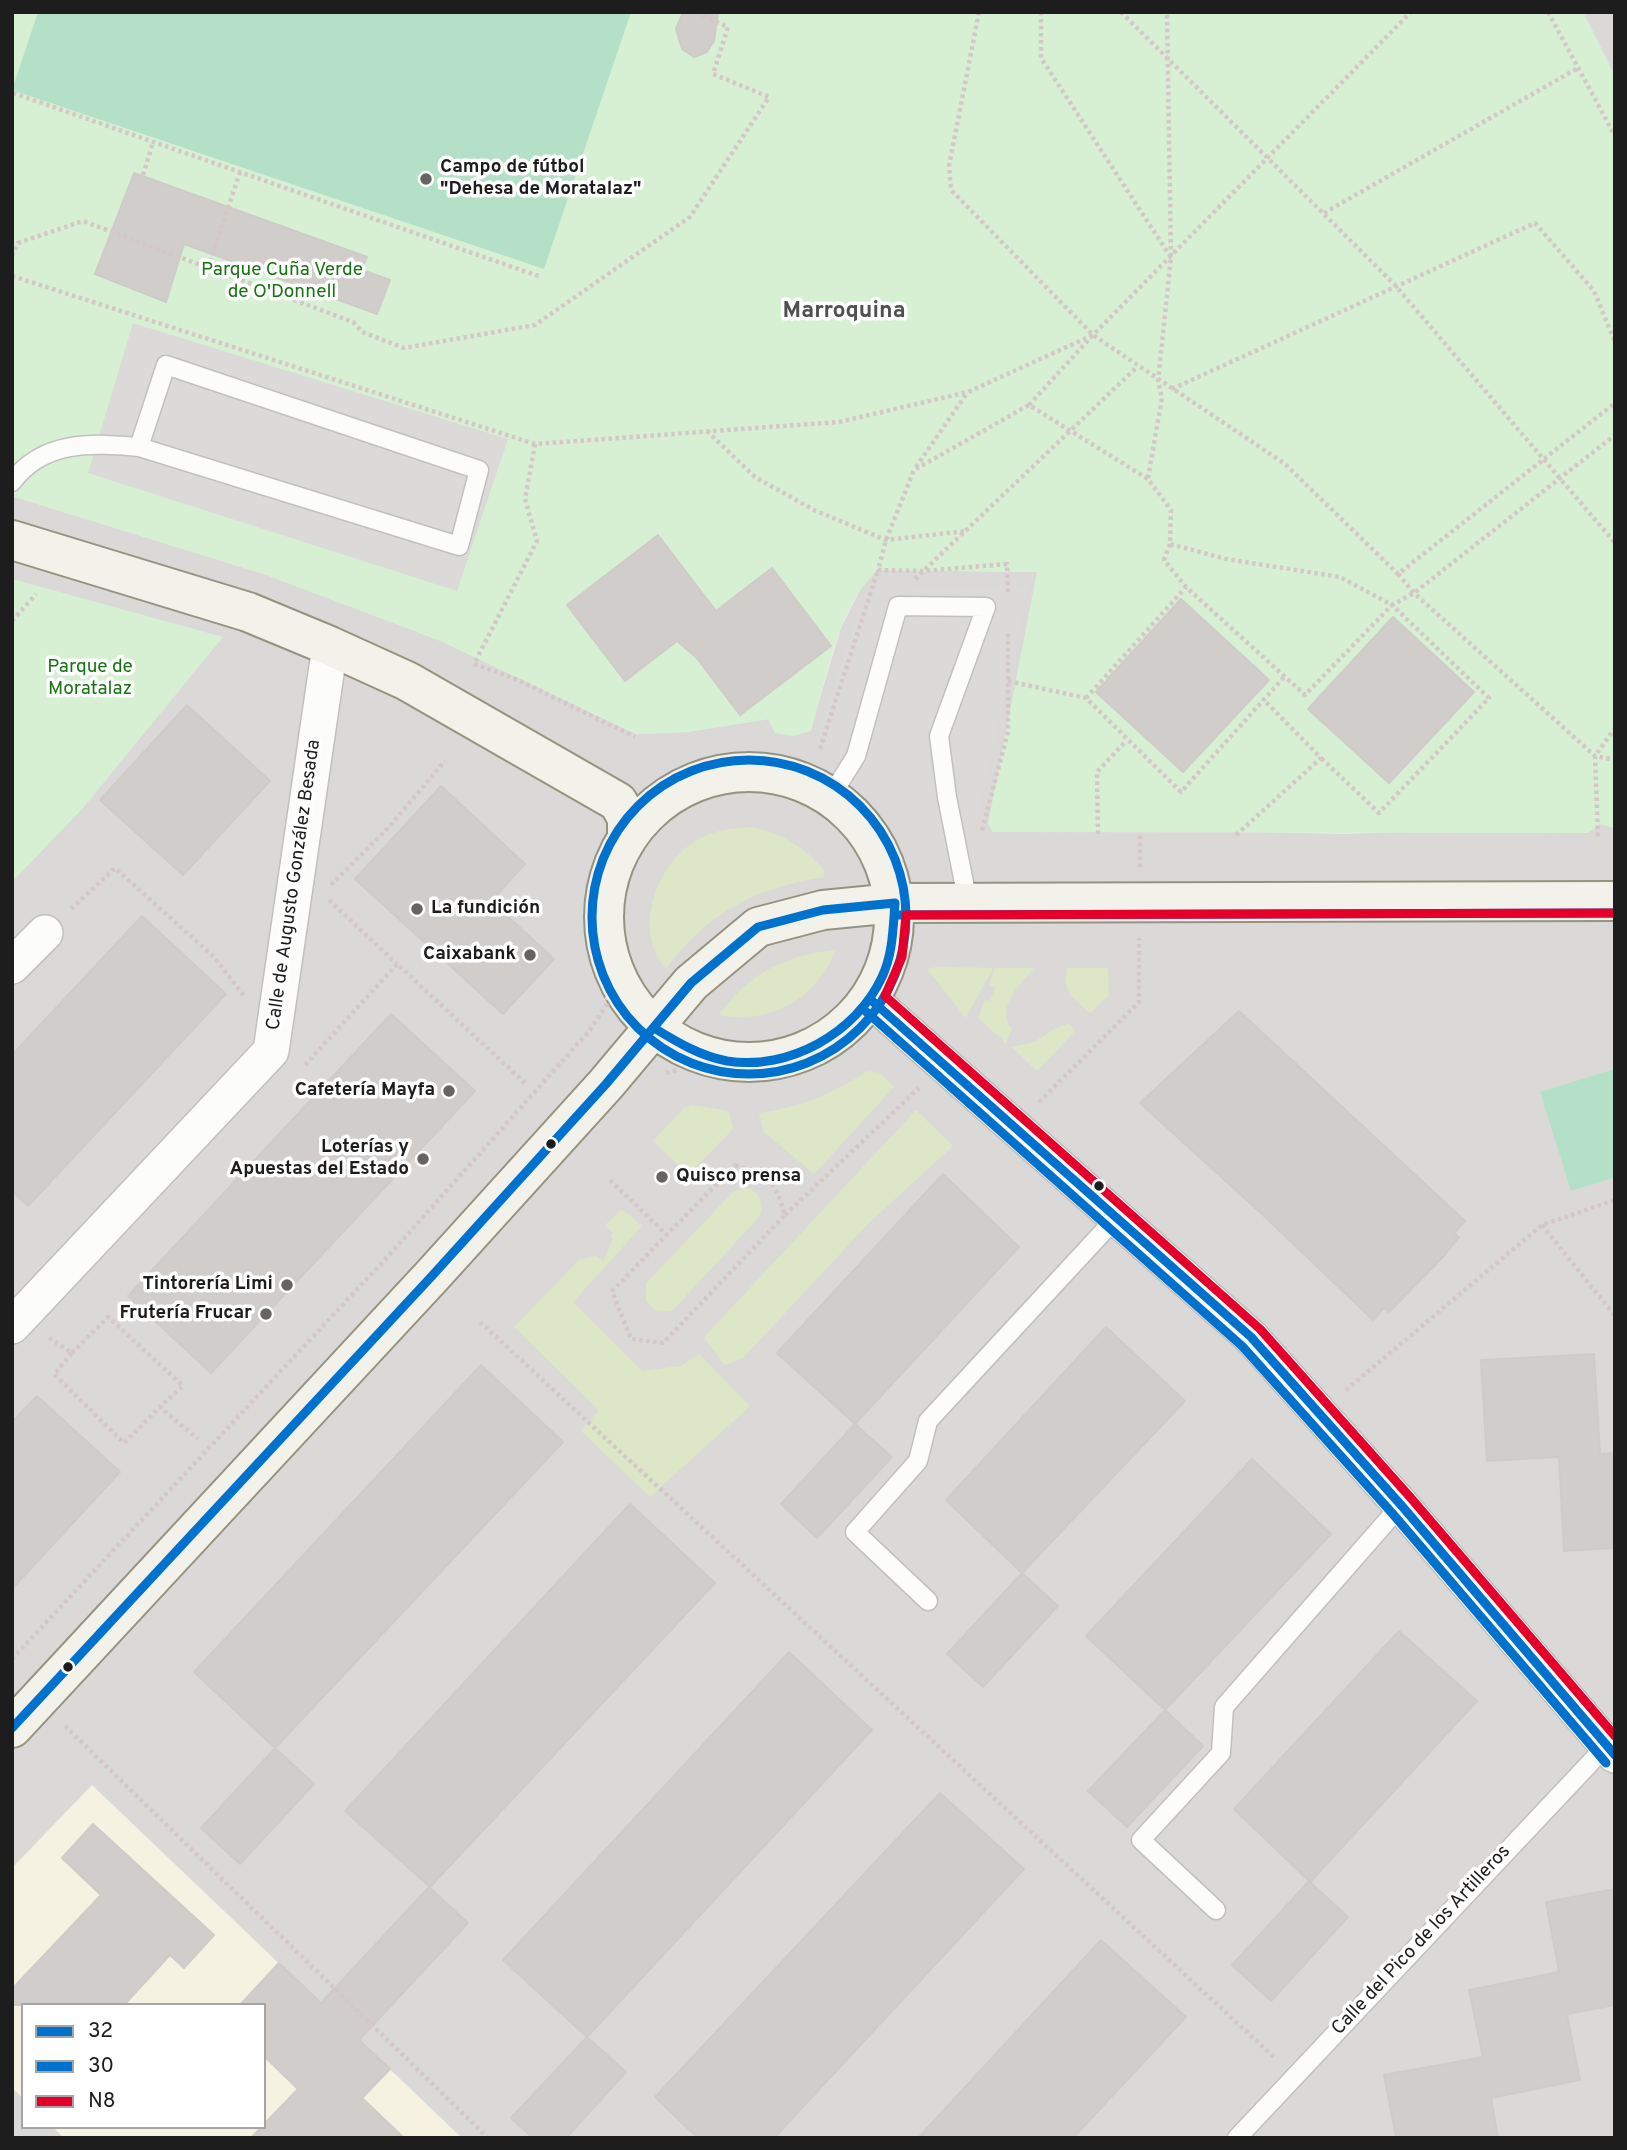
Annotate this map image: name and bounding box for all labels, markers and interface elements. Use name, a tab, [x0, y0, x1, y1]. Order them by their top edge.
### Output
place label: Campo de fútbol "Dehesa de Moratalaz"	[440, 157, 642, 201]
marker: Campo de fútbol "Dehesa de Moratalaz"	[418, 171, 434, 187]
park label: Parque Cuña Verde de O'Donnell	[201, 260, 363, 304]
district label: Marroquina	[783, 298, 905, 326]
park label: Parque de Moratalaz	[47, 657, 133, 701]
street label: Calle de Augusto González Besada	[263, 738, 327, 1032]
place label: La fundición	[431, 898, 540, 920]
marker: La fundición	[409, 901, 425, 917]
place label: Caixabank	[423, 944, 516, 966]
marker: Caixabank	[522, 947, 538, 963]
place label: Cafetería Mayfa	[295, 1080, 435, 1102]
marker: Cafetería Mayfa	[441, 1083, 457, 1099]
place label: Loterías y Apuestas del Estado	[230, 1137, 409, 1181]
unlabelled marker	[544, 1137, 558, 1151]
marker: Loterías y Apuestas del Estado	[415, 1151, 431, 1167]
place label: Quisco prensa	[676, 1166, 801, 1188]
marker: Quisco prensa	[654, 1169, 670, 1185]
unlabelled marker	[1092, 1179, 1106, 1193]
place label: Tintorería Limi	[142, 1274, 273, 1296]
marker: Tintorería Limi	[279, 1277, 295, 1293]
place label: Frutería Frucar	[120, 1303, 252, 1325]
marker: Frutería Frucar	[258, 1306, 274, 1322]
unlabelled marker	[61, 1660, 75, 1674]
street label: Calle del Pico de los Artilleros	[1328, 1841, 1516, 2041]
legend	[21, 2003, 266, 2129]
text: 32	[88, 2018, 113, 2045]
text: 30	[88, 2053, 114, 2080]
text: N8	[88, 2088, 116, 2115]

